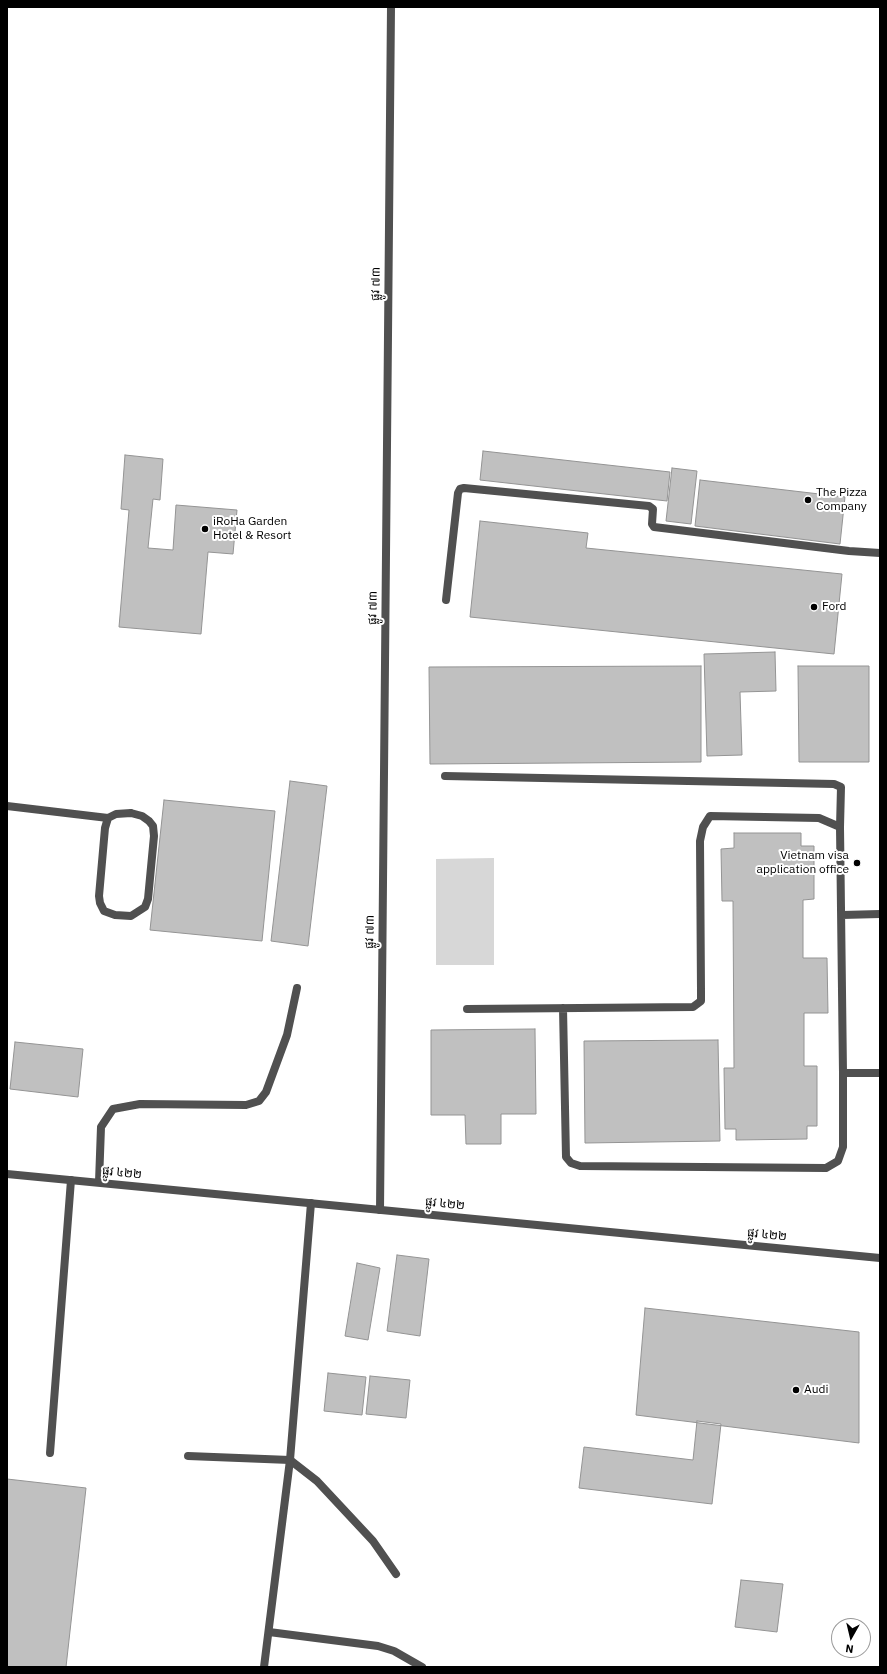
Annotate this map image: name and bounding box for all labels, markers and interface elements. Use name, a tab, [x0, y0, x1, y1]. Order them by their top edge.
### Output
street label: ផ្លូវ ៧៣	[369, 267, 383, 301]
place label: The Pizza Company	[816, 486, 867, 514]
marker: The Pizza Company	[803, 495, 813, 505]
place label: iRoHa Garden Hotel & Resort	[213, 515, 292, 543]
marker: iRoHa Garden Hotel & Resort	[200, 524, 210, 534]
street label: ផ្លូវ ៧៣	[366, 591, 380, 625]
place label: Ford	[822, 600, 846, 614]
marker: Ford	[809, 602, 819, 612]
place label: Vietnam visa application office	[756, 849, 849, 877]
marker: Vietnam visa application office	[852, 858, 862, 868]
street label: ផ្លូវ ៧៣	[363, 915, 377, 949]
street label: ផ្លូវ ៤២២	[101, 1164, 143, 1182]
street label: ផ្លូវ ៤២២	[424, 1195, 466, 1213]
street label: ផ្លូវ ៤២២	[746, 1226, 788, 1244]
place label: Audi	[804, 1383, 828, 1397]
marker: Audi	[791, 1385, 801, 1395]
north arrow	[831, 1618, 871, 1658]
text: N	[845, 1641, 854, 1656]

